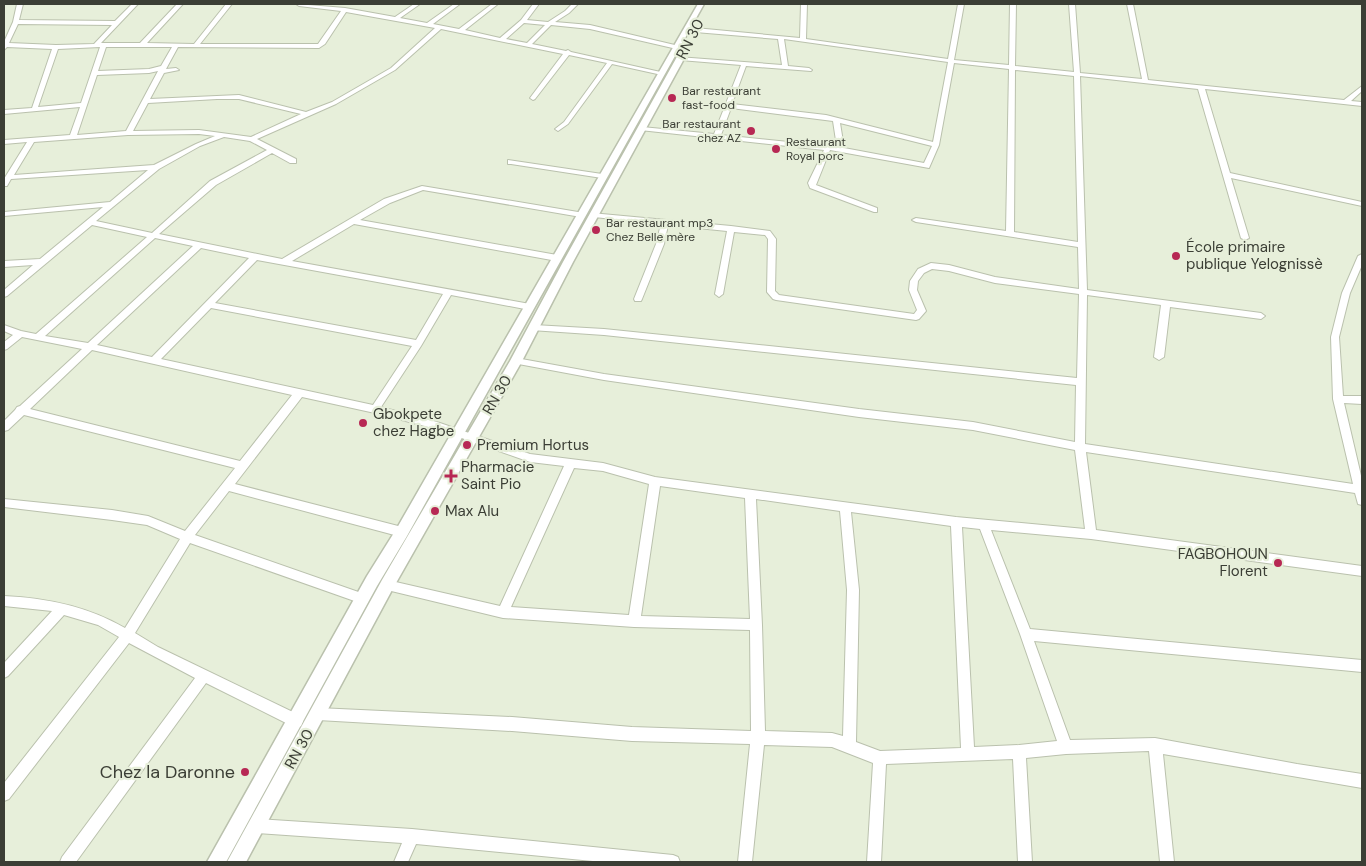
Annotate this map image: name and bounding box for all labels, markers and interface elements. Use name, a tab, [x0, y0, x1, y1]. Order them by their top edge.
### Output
street label: RN 30	[671, 16, 709, 62]
place label: Bar restaurant fast-food	[682, 83, 761, 113]
marker: Bar restaurant fast-food	[666, 92, 678, 104]
place label: Bar restaurant chez AZ	[662, 116, 741, 146]
marker: Bar restaurant chez AZ	[745, 125, 757, 137]
place label: Restaurant Royal porc	[786, 134, 846, 164]
marker: Restaurant Royal porc	[770, 143, 782, 155]
place label: Bar restaurant mp3 Chez Belle mère	[606, 215, 713, 245]
marker: Bar restaurant mp3 Chez Belle mère	[590, 224, 602, 236]
place label: École primaire publique Yelognissè	[1186, 237, 1323, 274]
marker: École primaire publique Yelognissè	[1170, 250, 1182, 262]
street label: RN 30	[478, 372, 516, 418]
place label: Gbokpete chez Hagbe	[373, 404, 454, 441]
marker: Gbokpete chez Hagbe	[357, 417, 369, 429]
place label: Premium Hortus	[477, 435, 589, 455]
marker: Premium Hortus	[461, 439, 473, 451]
place label: Pharmacie Saint Pio	[461, 457, 534, 494]
marker: Pharmacie Saint Pio	[445, 470, 457, 482]
place label: Max Alu	[445, 501, 499, 521]
marker: Max Alu	[429, 505, 441, 517]
place label: FAGBOHOUN Florent	[1178, 544, 1268, 581]
marker: FAGBOHOUN Florent	[1272, 557, 1284, 569]
street label: RN 30	[280, 726, 318, 772]
place label: Chez la Daronne	[100, 760, 235, 784]
marker: Chez la Daronne	[239, 766, 251, 778]

